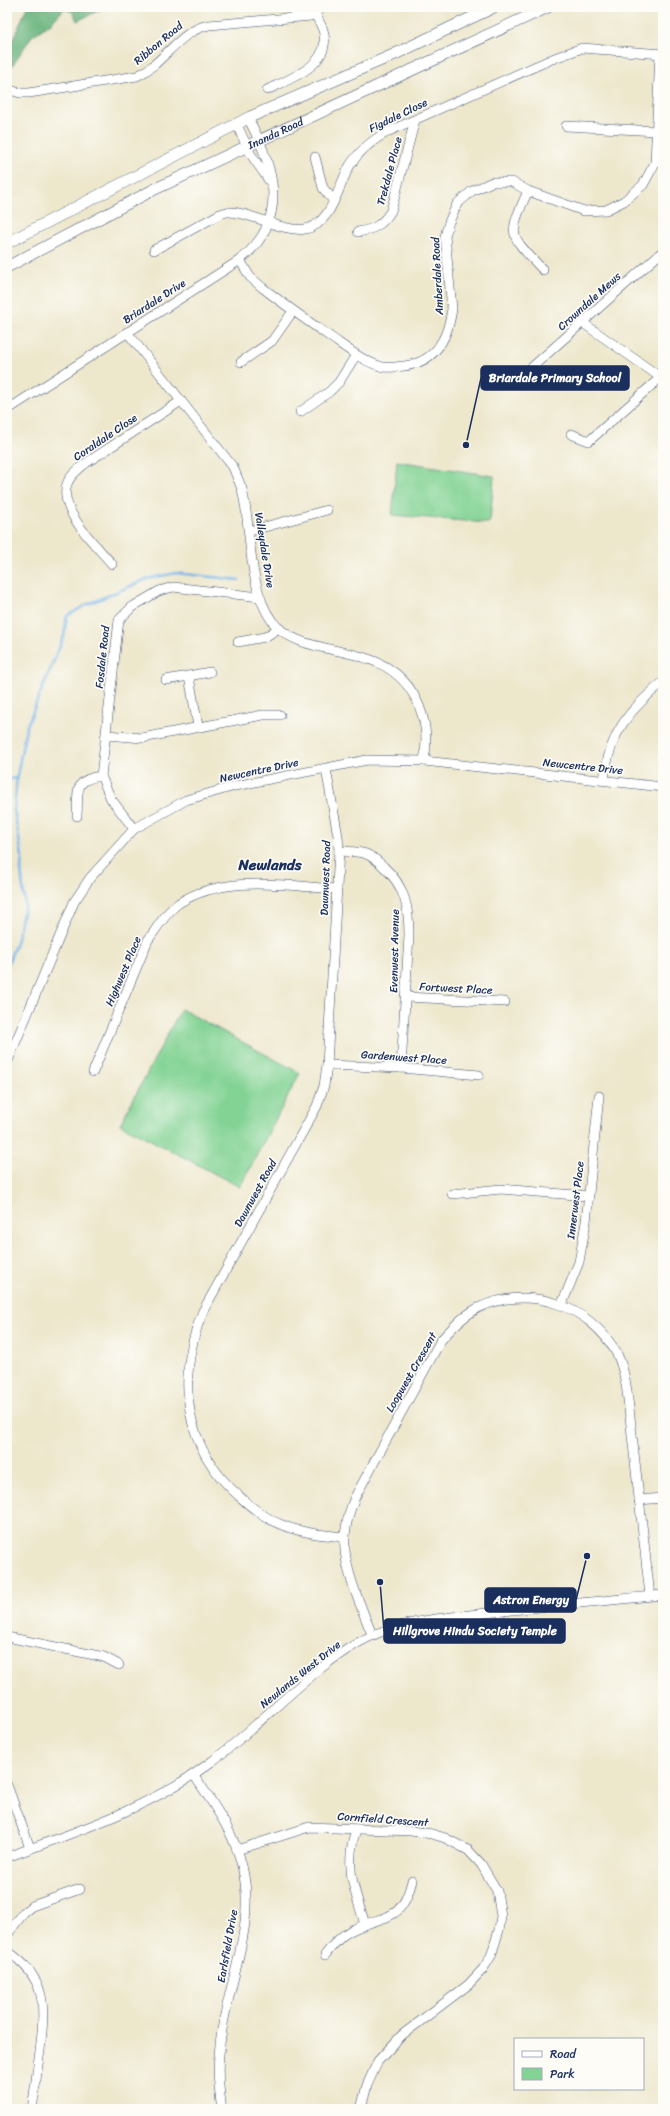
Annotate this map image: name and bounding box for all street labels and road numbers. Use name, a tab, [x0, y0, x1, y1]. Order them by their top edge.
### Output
street label: Ribbon Road	[129, 16, 188, 70]
street label: Figdale Close	[366, 93, 431, 138]
street label: Inanda Road	[244, 112, 308, 155]
street label: Trekdale Place	[371, 134, 408, 208]
street label: Amberdale Road	[426, 235, 449, 316]
street label: Crowndale Mews	[553, 267, 626, 335]
street label: Briardale Drive	[119, 273, 190, 329]
street label: Coraldale Close	[69, 408, 142, 466]
street label: Valleydale Drive	[249, 511, 280, 590]
street label: Fosdale Road	[90, 624, 115, 689]
street label: Newcentre Drive	[218, 753, 301, 788]
street label: Newcentre Drive	[542, 753, 624, 780]
street label: Dawnwest Road	[315, 839, 336, 916]
street label: Evenwest Avenue	[384, 909, 405, 993]
street label: Highwest Place	[100, 933, 147, 1009]
street label: Fortwest Place	[419, 977, 493, 1000]
street label: Gardenwest Place	[360, 1045, 448, 1070]
street label: Dawnwest Road	[229, 1155, 283, 1231]
street label: Innerwest Place	[561, 1160, 590, 1241]
street label: Loopwest Crescent	[381, 1328, 442, 1416]
street label: Newlands West Drive	[255, 1635, 345, 1713]
street label: Cornfield Crescent	[337, 1807, 430, 1832]
street label: Earlsfield Drive	[212, 1908, 243, 1984]

